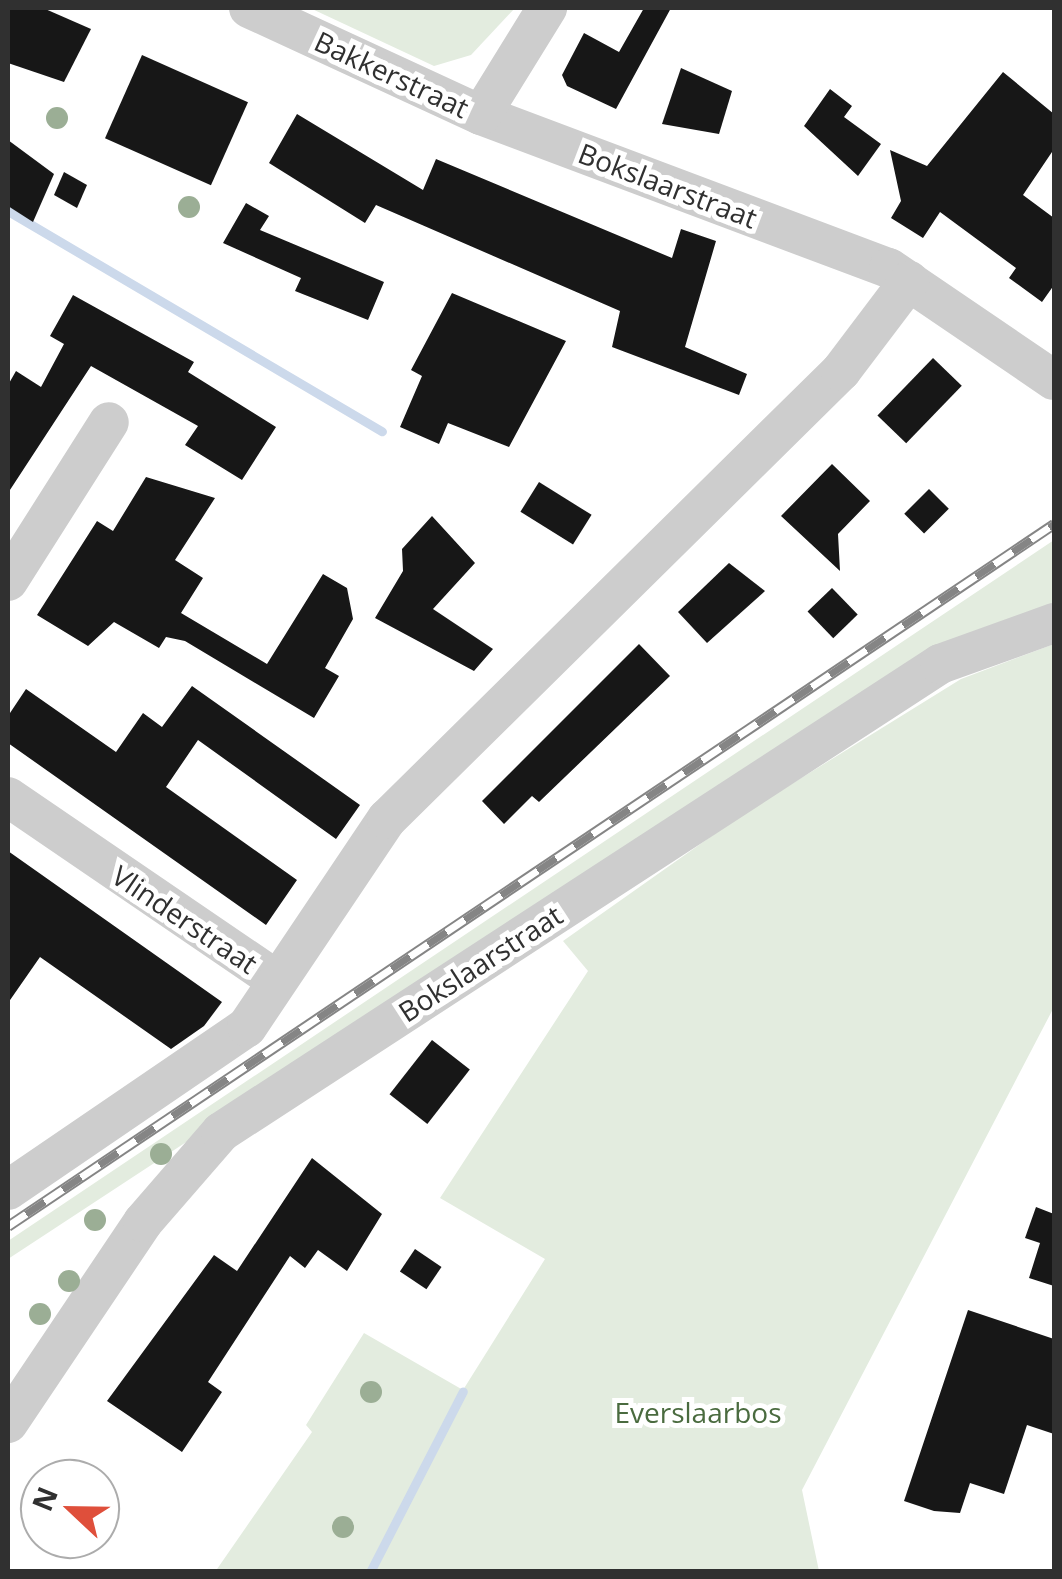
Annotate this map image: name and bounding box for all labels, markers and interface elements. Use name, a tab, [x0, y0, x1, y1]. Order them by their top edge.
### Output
street label: Bakkerstraat	[310, 24, 474, 124]
street label: Bokslaarstraat	[574, 136, 762, 234]
street label: Vlinderstraat	[106, 858, 264, 980]
street label: Bokslaarstraat	[392, 898, 568, 1028]
park label: Everslaarbos	[614, 1395, 782, 1429]
north arrow	[20, 1459, 120, 1559]
text: N	[22, 1481, 66, 1516]

